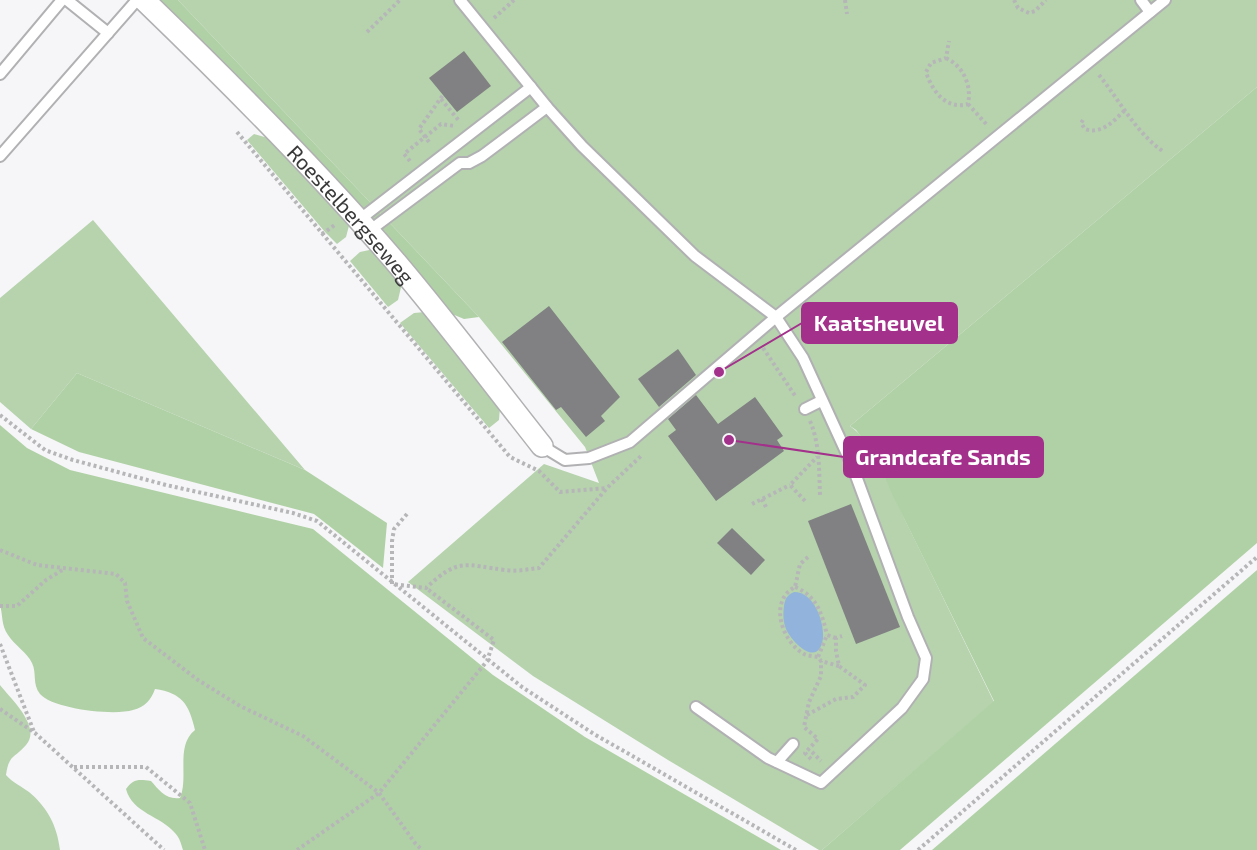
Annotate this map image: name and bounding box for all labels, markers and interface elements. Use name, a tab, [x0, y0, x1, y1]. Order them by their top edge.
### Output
street label: Roestelbergseweg	[283, 139, 421, 288]
callout: Kaatsheuvel	[802, 303, 957, 343]
text: Kaatsheuvel	[814, 309, 945, 335]
callout: Grandcafe Sands	[844, 437, 1043, 477]
text: Grandcafe Sands	[855, 443, 1031, 469]

